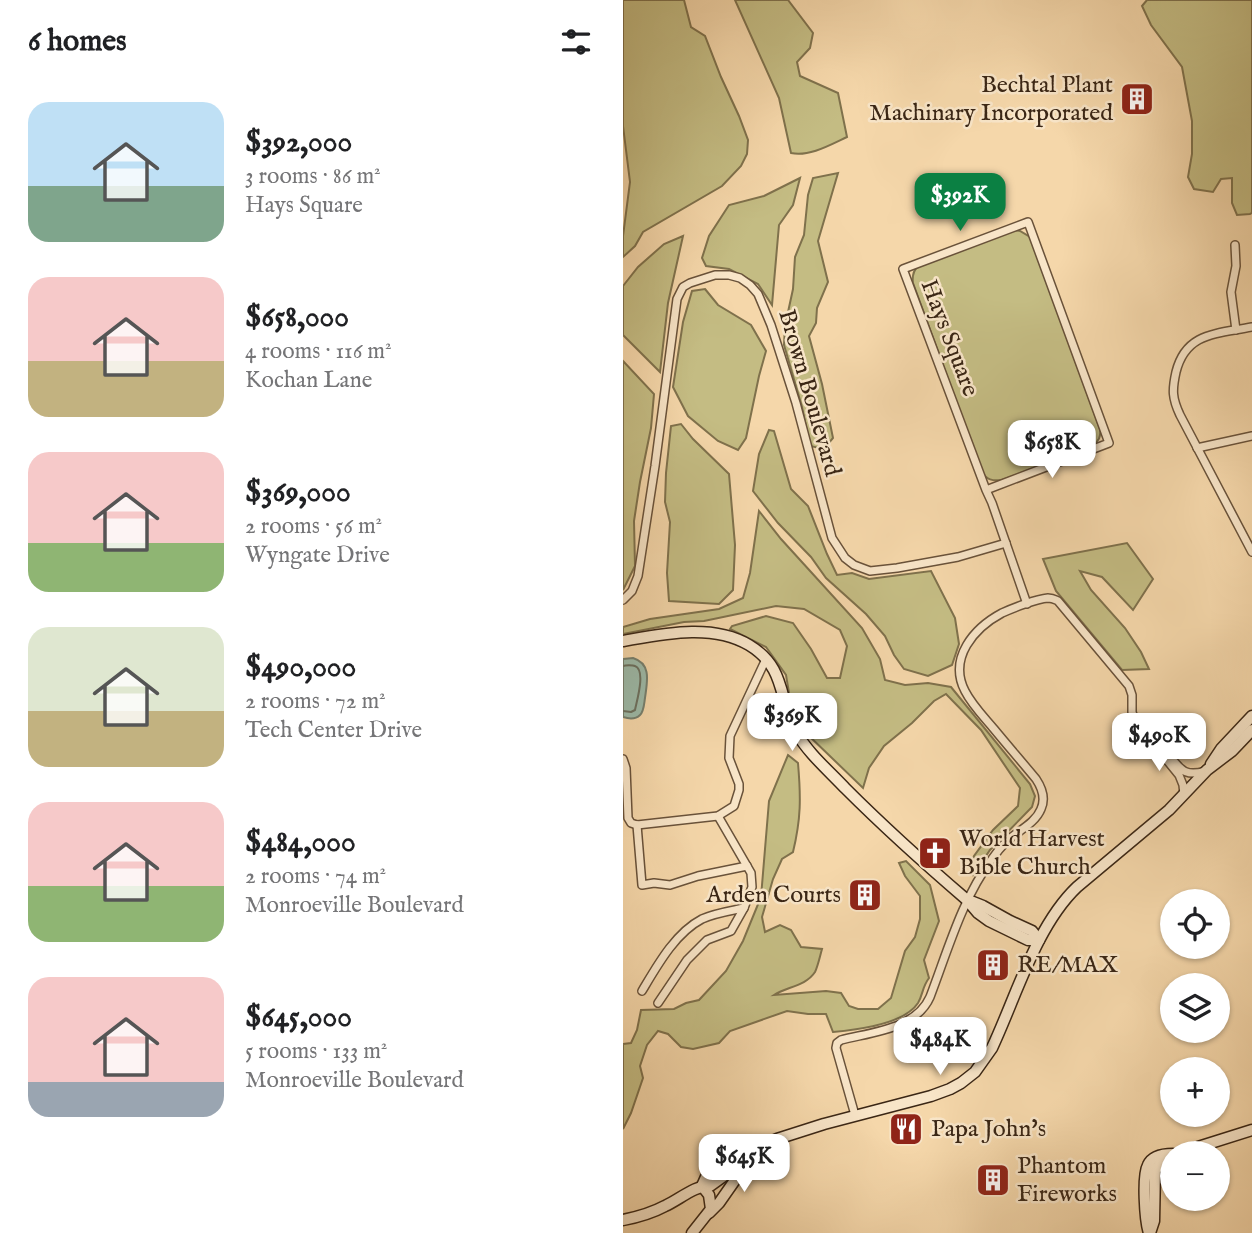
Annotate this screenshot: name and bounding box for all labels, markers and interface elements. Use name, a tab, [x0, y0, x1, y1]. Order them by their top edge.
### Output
text: 6 homes	[28, 23, 127, 61]
icon: filters	[557, 23, 595, 61]
place label: Bechtal Plant Machinary Incorporated	[869, 70, 1113, 129]
building icon: Bechtal Plant Machinary Incorporated	[1118, 80, 1156, 118]
text: $392,000	[245, 124, 352, 162]
icon: home	[84, 130, 168, 214]
text: 3 rooms · 86 m²	[245, 162, 381, 191]
pin: $392K	[911, 174, 1009, 233]
text: $392K	[931, 181, 989, 210]
text: Hays Square	[245, 191, 363, 220]
street label: Hays Square	[912, 275, 986, 401]
text: $658,000	[245, 299, 349, 337]
icon: home	[84, 305, 168, 389]
street label: Brown Boulevard	[770, 306, 848, 480]
text: 4 rooms · 116 m²	[245, 337, 392, 366]
text: Kochan Lane	[245, 366, 372, 395]
pin: $658K	[1003, 420, 1101, 480]
text: $658K	[1024, 428, 1080, 457]
text: $369,000	[245, 474, 351, 512]
icon: home	[84, 480, 168, 564]
text: 2 rooms · 56 m²	[245, 512, 382, 541]
text: Wyngate Drive	[245, 541, 390, 570]
text: $490,000	[245, 649, 356, 687]
icon: home	[84, 655, 168, 739]
text: 2 rooms · 72 m²	[245, 687, 386, 716]
pin: $369K	[743, 694, 841, 753]
text: $369K	[763, 701, 821, 730]
pin: $490K	[1110, 714, 1208, 773]
text: Tech Center Drive	[245, 716, 422, 745]
text: $490K	[1128, 721, 1190, 750]
text: $484,000	[245, 824, 356, 862]
place label: World Harvest Bible Church	[959, 824, 1105, 883]
icon: home	[84, 830, 168, 914]
church icon: World Harvest Bible Church	[916, 834, 954, 872]
text: 2 rooms · 74 m²	[245, 862, 386, 891]
building icon: Arden Courts	[846, 876, 884, 914]
place label: Arden Courts	[705, 880, 841, 911]
map controls	[1160, 889, 1230, 1211]
button: locate	[1160, 889, 1230, 959]
text: Monroeville Boulevard	[245, 891, 464, 920]
building icon: RE/MAX	[974, 946, 1012, 984]
place label: RE/MAX	[1017, 950, 1119, 981]
button: layers	[1160, 973, 1230, 1043]
text: $645,000	[245, 999, 352, 1037]
icon: home	[84, 1005, 168, 1089]
pin: $484K	[891, 1018, 989, 1077]
text: $484K	[910, 1025, 970, 1054]
text: 5 rooms · 133 m²	[245, 1037, 388, 1066]
button: +	[1160, 1057, 1230, 1127]
text: Monroeville Boulevard	[245, 1066, 464, 1095]
restaurant icon: Papa John's	[887, 1110, 925, 1148]
place label: Papa John's	[931, 1114, 1046, 1145]
pin: $645K	[695, 1134, 793, 1194]
button: −	[1160, 1141, 1230, 1211]
text: $645K	[715, 1142, 773, 1171]
place label: Phantom Fireworks	[1017, 1151, 1117, 1210]
building icon: Phantom Fireworks	[974, 1161, 1012, 1199]

